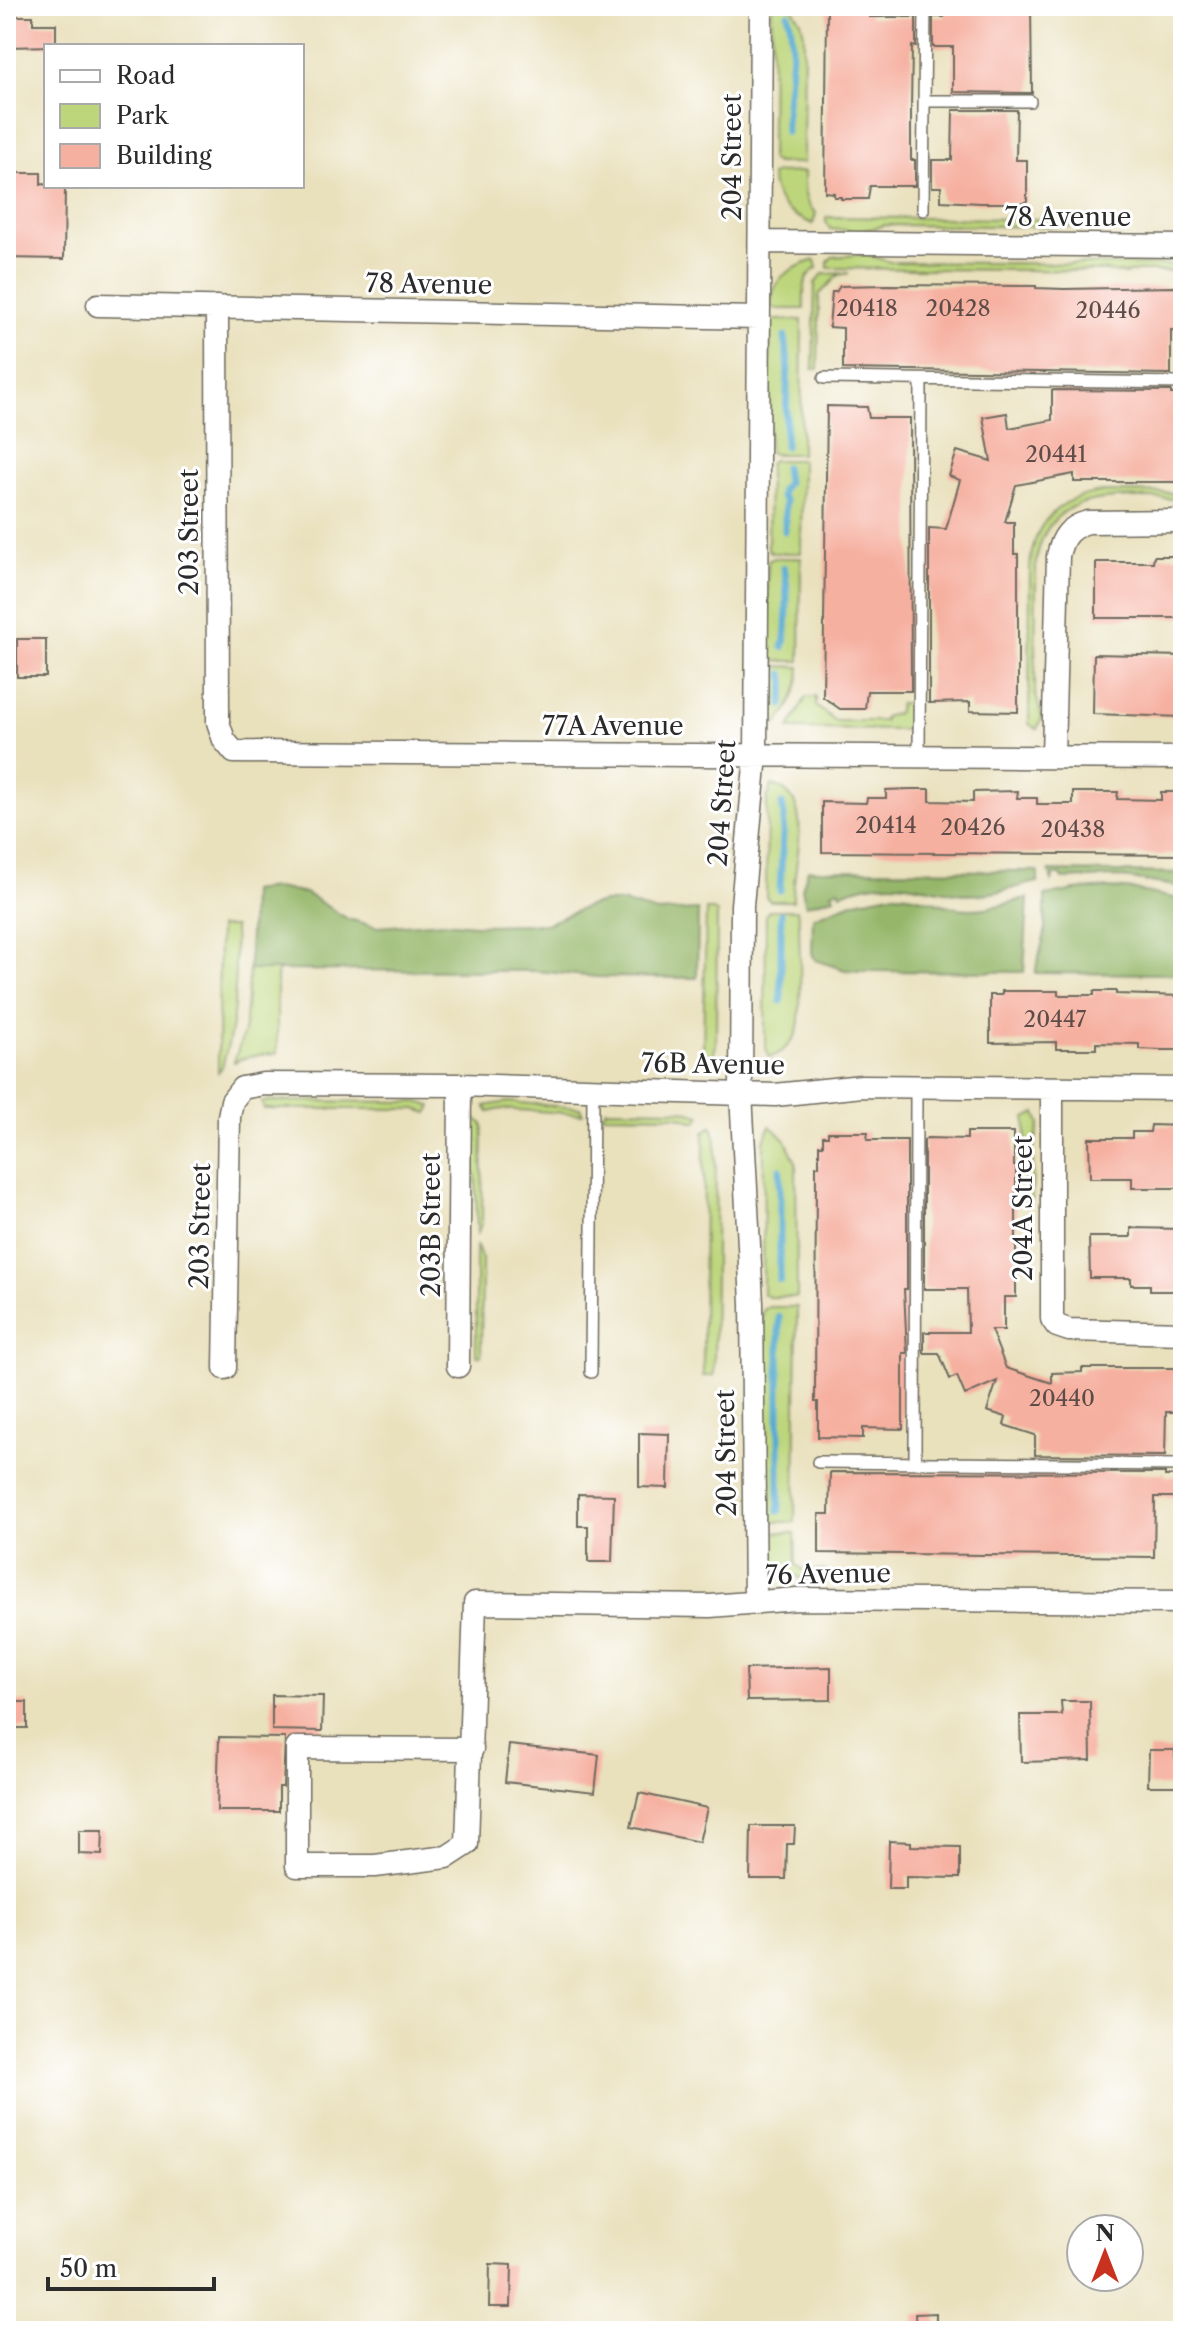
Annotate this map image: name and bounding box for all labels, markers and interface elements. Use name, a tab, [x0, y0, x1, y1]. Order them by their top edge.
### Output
legend	[44, 44, 304, 188]
text: Road	[116, 61, 176, 90]
street label: 204 Street	[716, 93, 748, 221]
text: Park	[116, 101, 169, 130]
text: Building	[116, 141, 212, 170]
street label: 78 Avenue	[1005, 201, 1131, 233]
street label: 78 Avenue	[365, 267, 493, 301]
house number: 20418	[836, 295, 898, 322]
house number: 20428	[926, 295, 991, 322]
house number: 20446	[1076, 297, 1141, 324]
house number: 20441	[1025, 441, 1087, 468]
street label: 203 Street	[173, 468, 205, 595]
street label: 77A Avenue	[542, 710, 684, 742]
street label: 204 Street	[702, 738, 742, 868]
house number: 20414	[855, 812, 917, 839]
house number: 20426	[941, 814, 1006, 841]
house number: 20438	[1041, 816, 1105, 843]
house number: 20447	[1024, 1006, 1087, 1033]
street label: 76B Avenue	[641, 1047, 785, 1081]
street label: 204A Street	[1007, 1134, 1039, 1281]
street label: 203B Street	[415, 1152, 447, 1297]
street label: 203 Street	[183, 1162, 217, 1289]
house number: 20440	[1029, 1385, 1095, 1412]
street label: 204 Street	[709, 1388, 743, 1517]
street label: 76 Avenue	[765, 1557, 891, 1591]
north arrow	[1065, 2213, 1145, 2293]
text: N	[1095, 2220, 1115, 2247]
scale bar	[48, 2241, 214, 2291]
text: 50 m	[60, 2254, 117, 2283]

